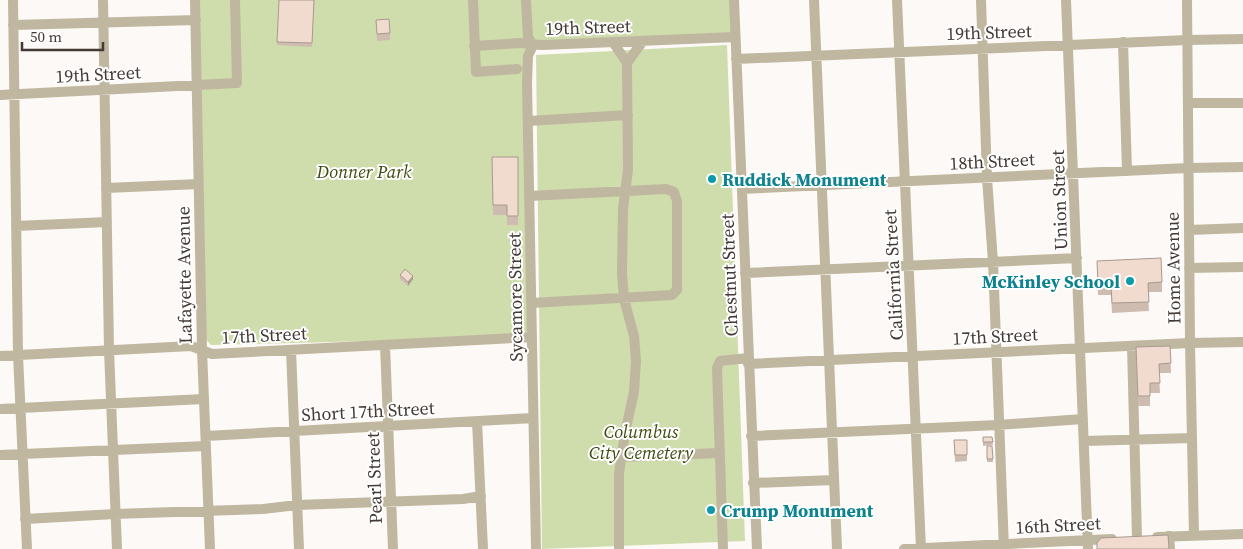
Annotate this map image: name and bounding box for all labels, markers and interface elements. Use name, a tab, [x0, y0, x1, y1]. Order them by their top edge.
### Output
street label: 19th Street	[545, 13, 631, 41]
street label: 19th Street	[946, 18, 1032, 46]
scale bar	[22, 20, 104, 52]
text: 50 m	[30, 26, 62, 47]
street label: 19th Street	[55, 59, 141, 89]
street label: 18th Street	[949, 146, 1035, 176]
street label: Union Street	[1045, 149, 1073, 251]
park label: Donner Park	[316, 159, 412, 184]
place label: Ruddick Monument	[722, 167, 887, 192]
marker: Ruddick Monument	[706, 173, 718, 185]
street label: Lafayette Avenue	[170, 206, 198, 344]
street label: California Street	[877, 209, 909, 341]
street label: Home Avenue	[1160, 212, 1186, 324]
street label: Chestnut Street	[714, 213, 744, 337]
street label: Sycamore Street	[501, 232, 529, 362]
place label: McKinley School	[982, 269, 1120, 294]
marker: McKinley School	[1124, 275, 1136, 287]
street label: 17th Street	[221, 320, 307, 350]
street label: 17th Street	[952, 321, 1038, 351]
street label: Short 17th Street	[301, 395, 435, 427]
park label: Columbus City Cemetery	[589, 419, 693, 465]
street label: Pearl Street	[360, 432, 388, 524]
place label: Crump Monument	[721, 498, 874, 523]
marker: Crump Monument	[705, 504, 717, 516]
street label: 16th Street	[1015, 510, 1101, 540]

